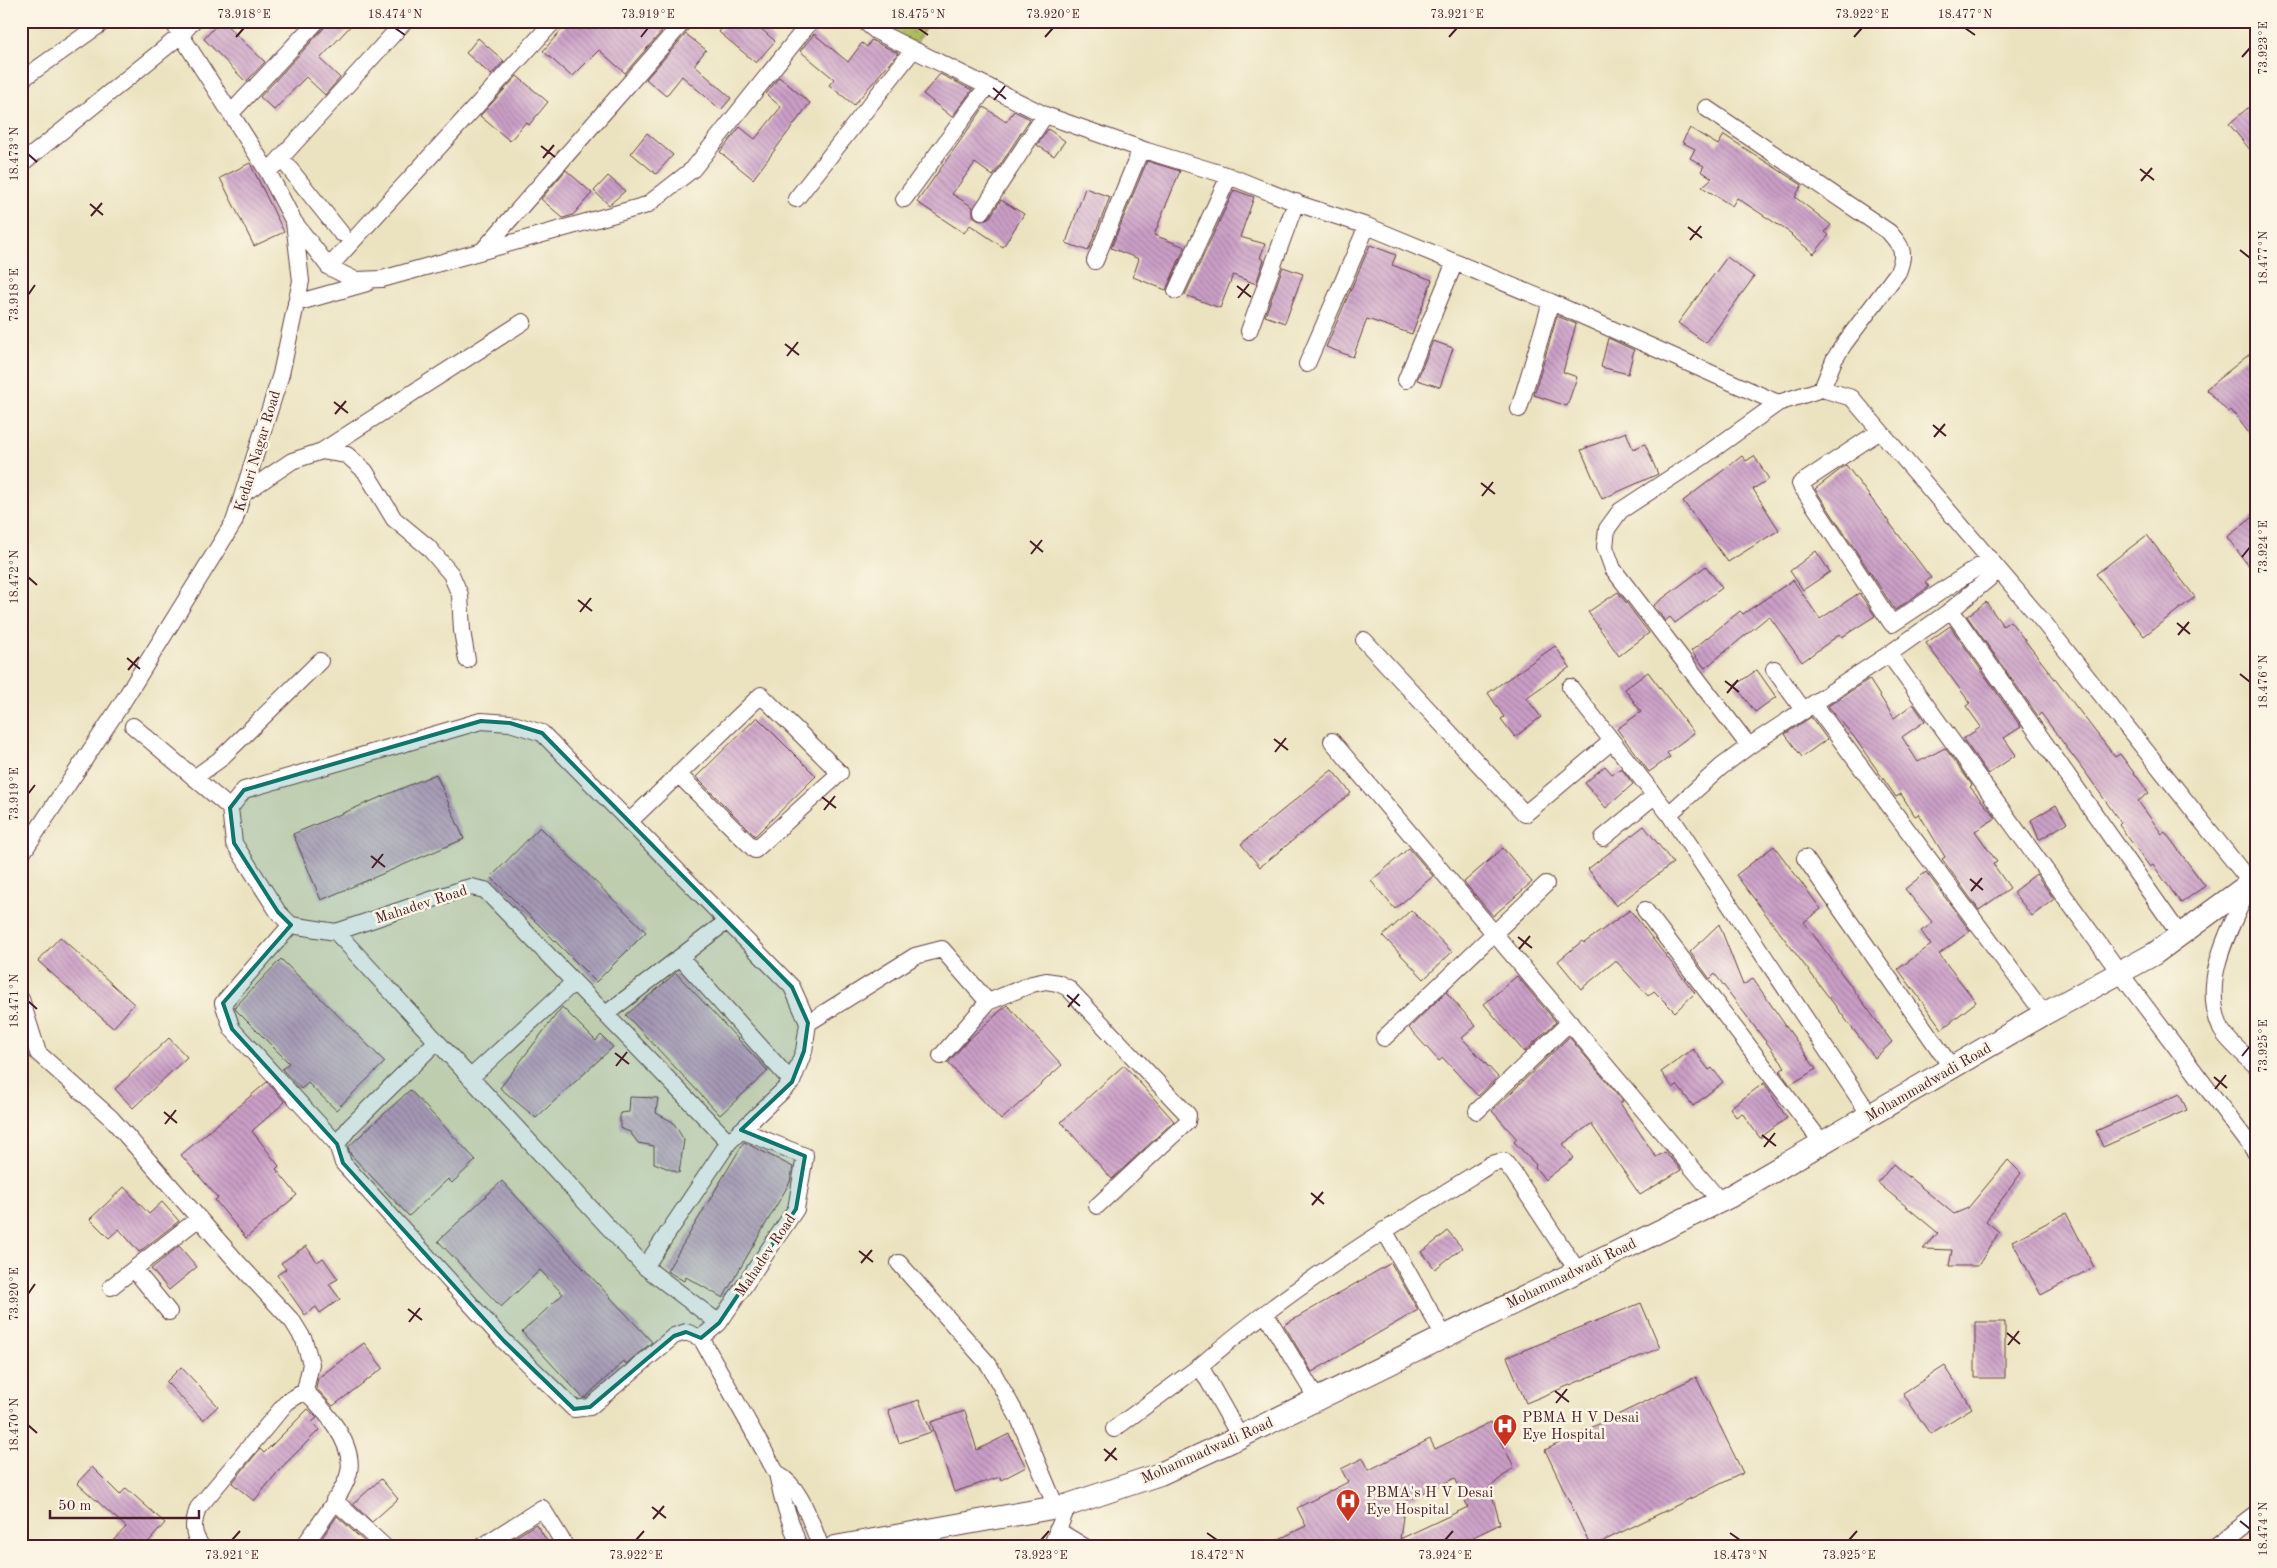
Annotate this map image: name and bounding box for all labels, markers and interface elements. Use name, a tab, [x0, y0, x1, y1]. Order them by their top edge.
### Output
text: 18.475°N	[891, 8, 945, 21]
text: 73.918°E	[217, 9, 271, 21]
text: 18.474°N	[368, 9, 422, 21]
text: 73.919°E	[621, 9, 675, 21]
text: 73.920°E	[1026, 9, 1080, 21]
text: 73.921°E	[1430, 9, 1484, 21]
text: 73.922°E	[1835, 9, 1889, 21]
text: 18.477°N	[1938, 9, 1992, 21]
text: 73.923°E	[2258, 21, 2270, 75]
text: 18.473°N	[9, 127, 21, 181]
text: 18.477°N	[2258, 231, 2270, 285]
text: 73.918°E	[9, 268, 21, 322]
street label: Kedari Nagar Road	[233, 389, 284, 514]
text: 73.924°E	[2258, 520, 2270, 574]
text: 18.472°N	[9, 550, 21, 604]
text: 18.476°N	[2258, 655, 2270, 709]
text: 73.919°E	[9, 767, 21, 821]
street label: Mahadev Road	[374, 883, 470, 927]
text: 18.471°N	[9, 974, 21, 1028]
text: 73.925°E	[2257, 1019, 2270, 1073]
street label: Mohammadwadi Road	[1863, 1041, 1994, 1125]
street label: Mahadev Road	[733, 1212, 799, 1300]
street label: Mohammadwadi Road	[1504, 1236, 1639, 1312]
text: 73.920°E	[9, 1267, 21, 1321]
text: 18.470°N	[9, 1398, 21, 1452]
place label: PBMA H V Desai Eye Hospital	[1522, 1411, 1639, 1443]
hospital icon: PBMA H V Desai Eye Hospital	[1492, 1413, 1518, 1447]
street label: Mohammadwadi Road	[1139, 1415, 1276, 1487]
place label: PBMA's H V Desai Eye Hospital	[1366, 1486, 1493, 1518]
scale bar	[50, 1488, 199, 1520]
hospital icon: PBMA's H V Desai Eye Hospital	[1335, 1488, 1361, 1522]
text: 50 m	[58, 1499, 92, 1514]
text: 18.474°N	[2258, 1502, 2270, 1556]
text: 73.925°E	[1822, 1549, 1876, 1562]
text: 73.921°E	[205, 1550, 259, 1562]
text: 73.922°E	[609, 1550, 663, 1562]
text: 73.923°E	[1014, 1550, 1068, 1562]
text: 18.472°N	[1190, 1550, 1244, 1562]
text: 73.924°E	[1418, 1550, 1472, 1562]
text: 18.473°N	[1713, 1550, 1767, 1562]

